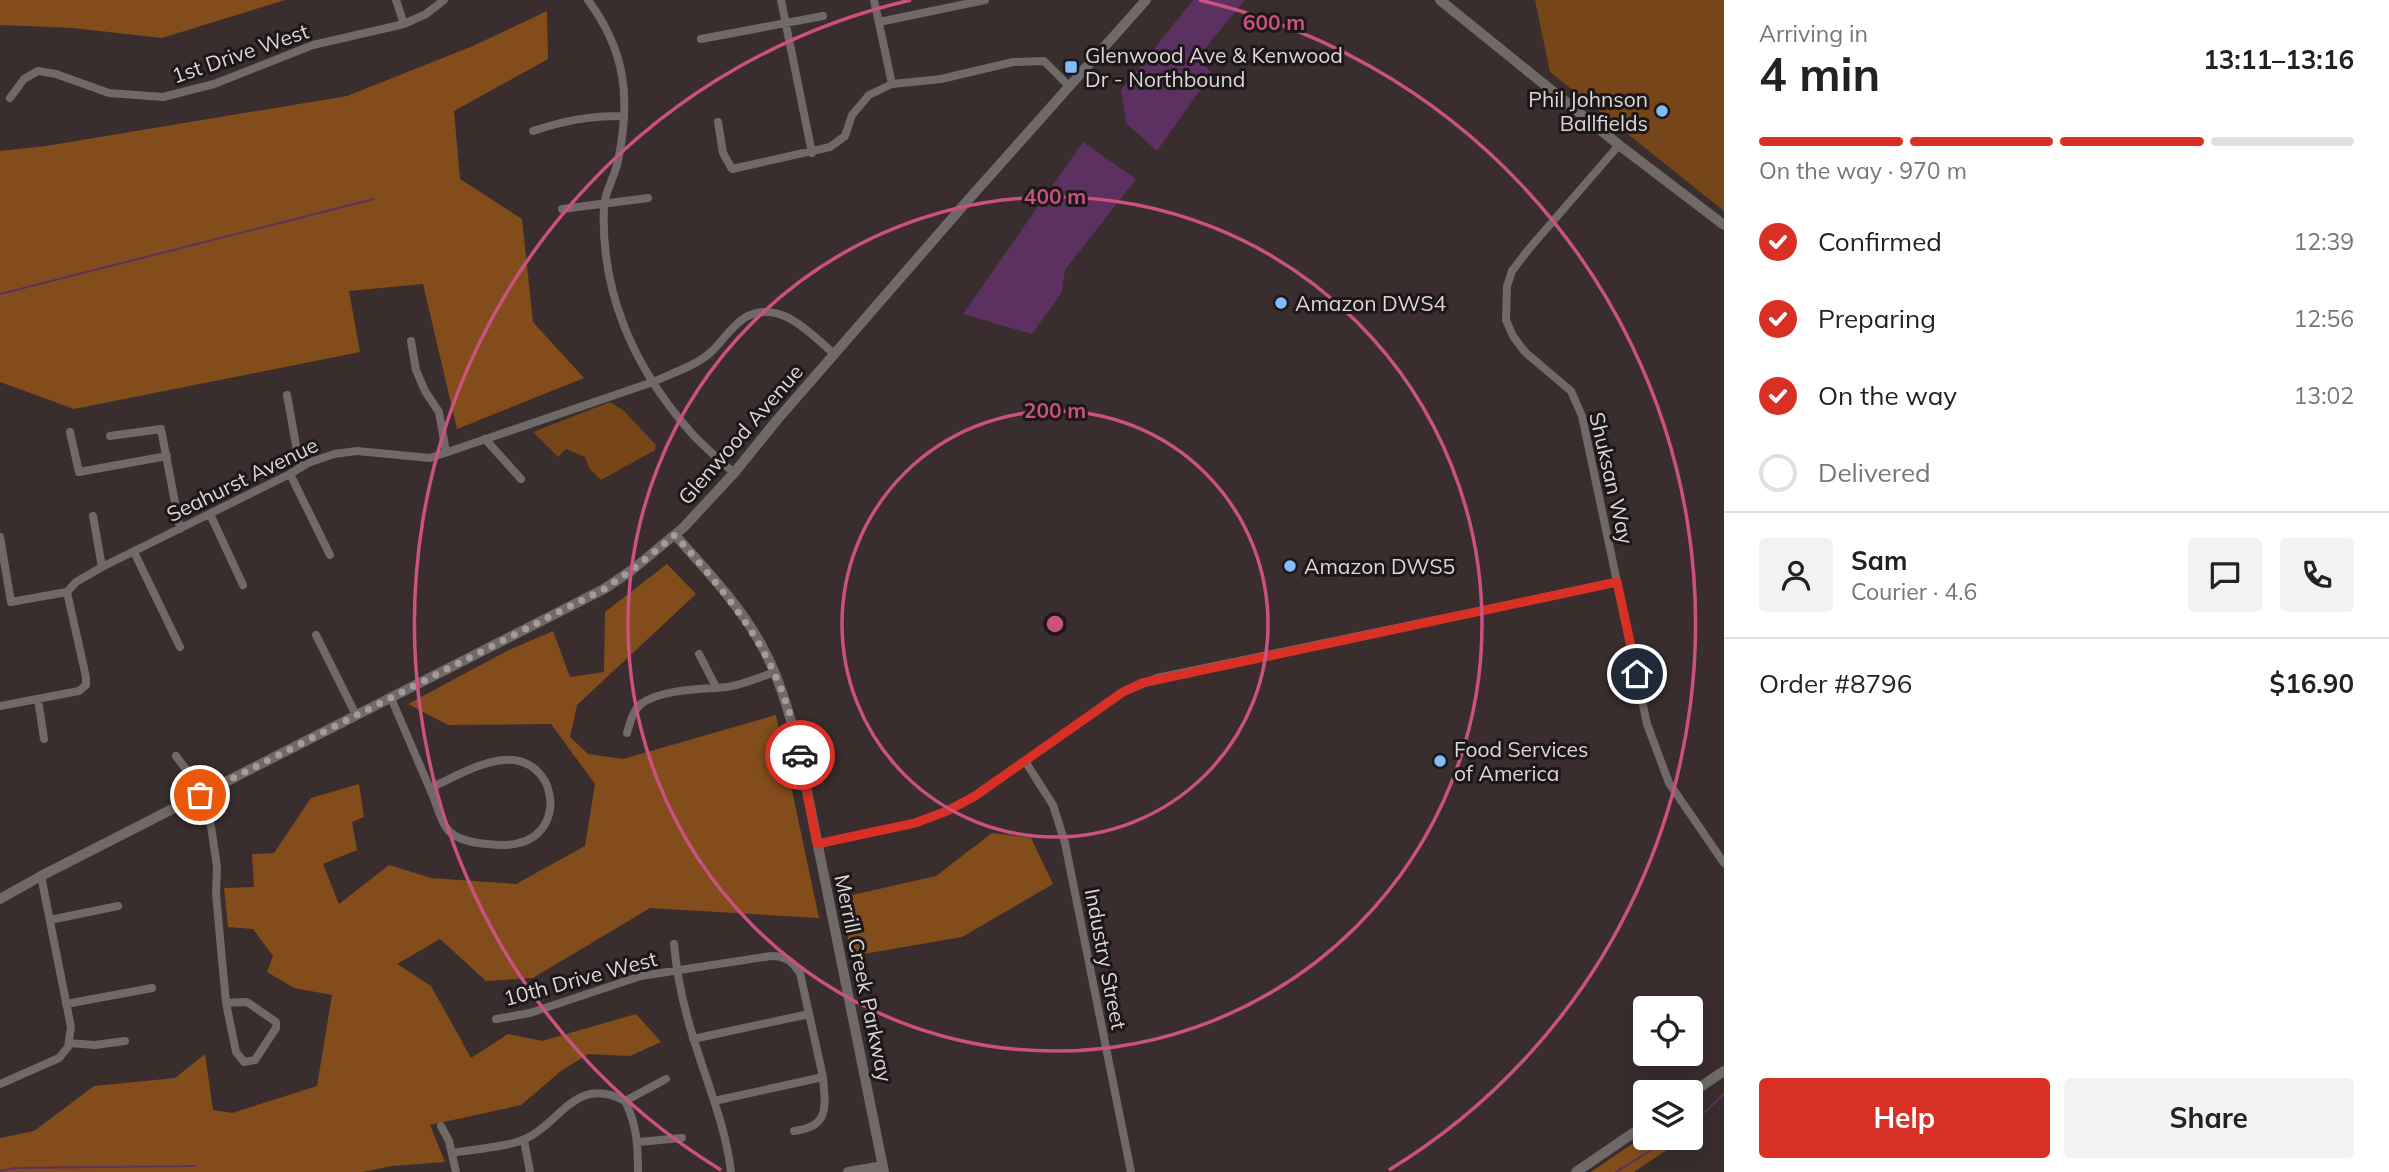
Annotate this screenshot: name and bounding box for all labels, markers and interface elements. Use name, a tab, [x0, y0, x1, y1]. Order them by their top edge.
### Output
text: 600 m	[1243, 9, 1305, 35]
street label: 1st Drive West	[168, 17, 312, 89]
text: Arriving in	[1759, 19, 1868, 48]
place label: Glenwood Ave & Kenwood Dr - Northbound	[1085, 42, 1343, 92]
text: 13:11–13:16	[2203, 43, 2354, 76]
text: 4 min	[1759, 45, 1880, 103]
marker: Glenwood Ave & Kenwood Dr - Northbound	[1063, 59, 1079, 75]
place label: Phil Johnson Ballfields	[1528, 86, 1648, 136]
marker: Phil Johnson Ballfields	[1654, 103, 1670, 119]
text: On the way · 970 m	[1759, 156, 1967, 185]
text: 400 m	[1024, 183, 1086, 209]
icon: check	[1759, 223, 1797, 261]
text: Confirmed	[1818, 225, 1942, 258]
text: 12:39	[2294, 227, 2354, 256]
place label: Amazon DWS4	[1295, 290, 1446, 316]
marker: Amazon DWS4	[1273, 295, 1289, 311]
icon: check	[1759, 300, 1797, 338]
text: Preparing	[1818, 302, 1936, 335]
text: 12:56	[2294, 304, 2354, 333]
street label: Glenwood Avenue	[672, 359, 808, 509]
icon: check	[1759, 377, 1797, 415]
text: On the way	[1818, 379, 1957, 412]
text: 13:02	[2294, 381, 2354, 410]
text: 200 m	[1024, 397, 1086, 423]
street label: Shuksan Way	[1584, 409, 1640, 547]
street label: Seahurst Avenue	[162, 431, 322, 527]
text: Delivered	[1818, 456, 1931, 489]
button: person	[1759, 538, 1833, 612]
button: chat	[2188, 538, 2262, 612]
button: phone	[2280, 538, 2354, 612]
text: Sam	[1851, 544, 1907, 577]
place label: Amazon DWS5	[1304, 553, 1455, 579]
marker: Amazon DWS5	[1282, 558, 1298, 574]
text: Courier · 4.6	[1851, 577, 1977, 606]
centre of rings	[1043, 612, 1067, 636]
pin	[1607, 644, 1667, 704]
icon: home	[1618, 655, 1656, 693]
text: Order #8796	[1759, 667, 1912, 700]
text: $16.90	[2270, 667, 2354, 700]
courier	[765, 720, 835, 790]
icon: car	[781, 736, 819, 774]
place label: Food Services of America	[1454, 736, 1588, 786]
marker: Food Services of America	[1432, 753, 1448, 769]
pin	[170, 765, 230, 825]
icon: bag	[181, 776, 219, 814]
street label: Merrill Creek Parkway	[829, 872, 899, 1084]
street label: Industry Street	[1080, 886, 1132, 1032]
street label: 10th Drive West	[500, 945, 660, 1011]
map controls	[1633, 996, 1703, 1150]
button: locate	[1633, 996, 1703, 1066]
button: Help	[1759, 1078, 2050, 1158]
button: Share	[2064, 1078, 2354, 1158]
button: layers	[1633, 1080, 1703, 1150]

